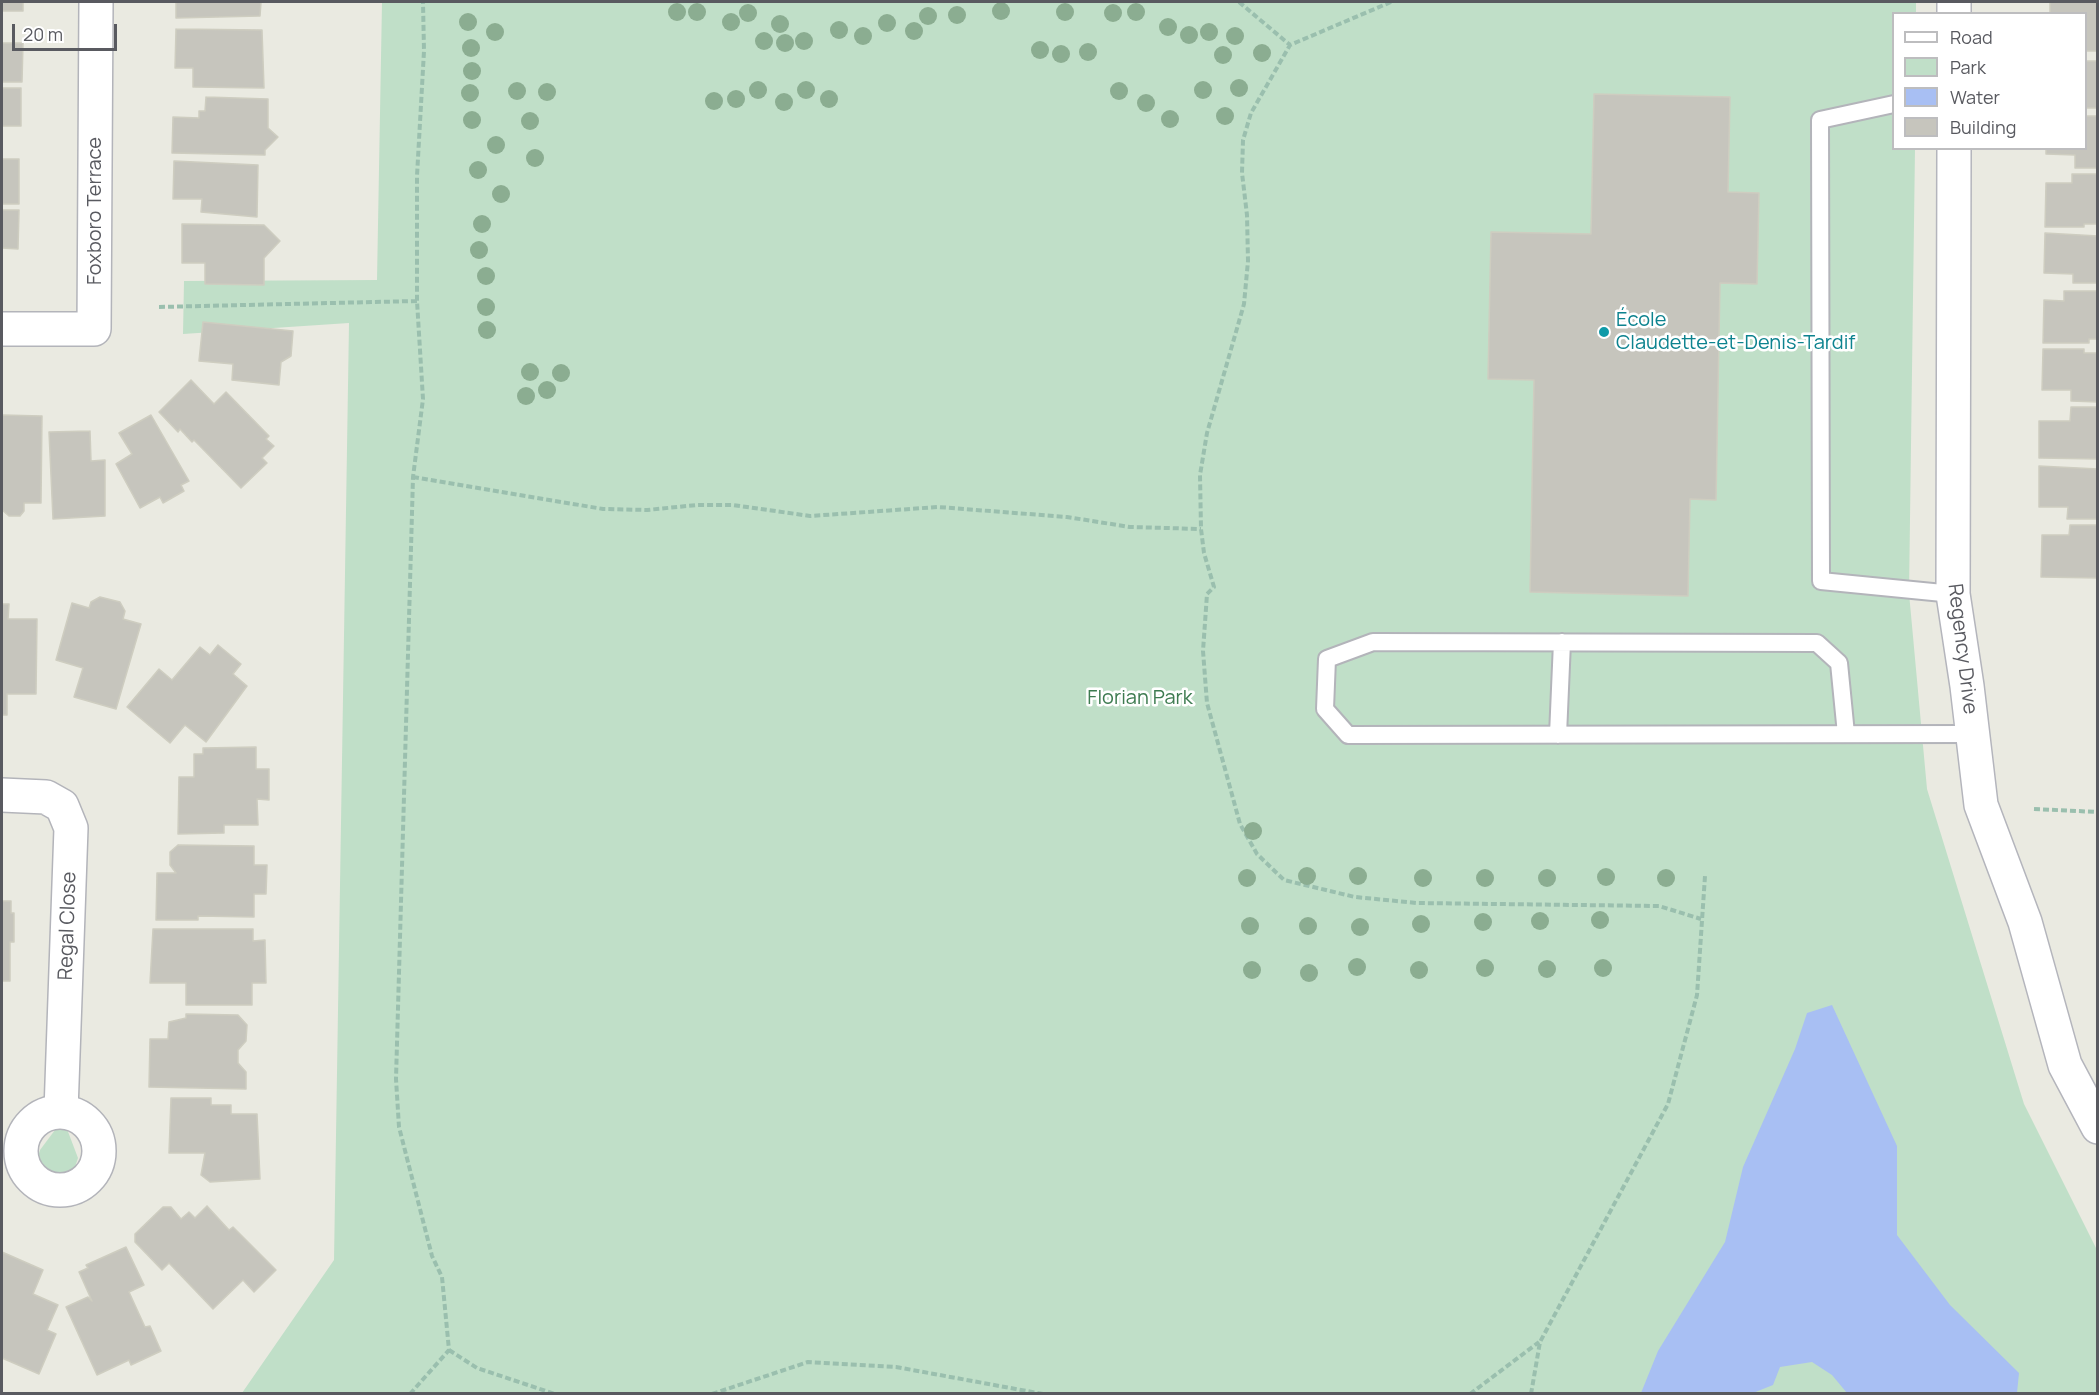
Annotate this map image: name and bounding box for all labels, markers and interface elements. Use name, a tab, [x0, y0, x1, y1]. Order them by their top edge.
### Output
scale bar	[15, 12, 120, 50]
legend	[1892, 12, 2087, 150]
text: 20 m	[23, 22, 63, 46]
text: Road	[1950, 25, 1993, 49]
text: Park	[1950, 55, 1986, 79]
text: Water	[1950, 85, 2000, 109]
text: Building	[1950, 115, 2016, 139]
street label: Foxboro Terrace	[83, 137, 107, 285]
place label: École Claudette-et-Denis-Tardif	[1616, 308, 1855, 355]
marker: École Claudette-et-Denis-Tardif	[1597, 325, 1611, 339]
street label: Regency Drive	[1942, 582, 1982, 716]
park label: Florian Park	[1087, 686, 1193, 710]
street label: Regal Close	[54, 871, 82, 981]

